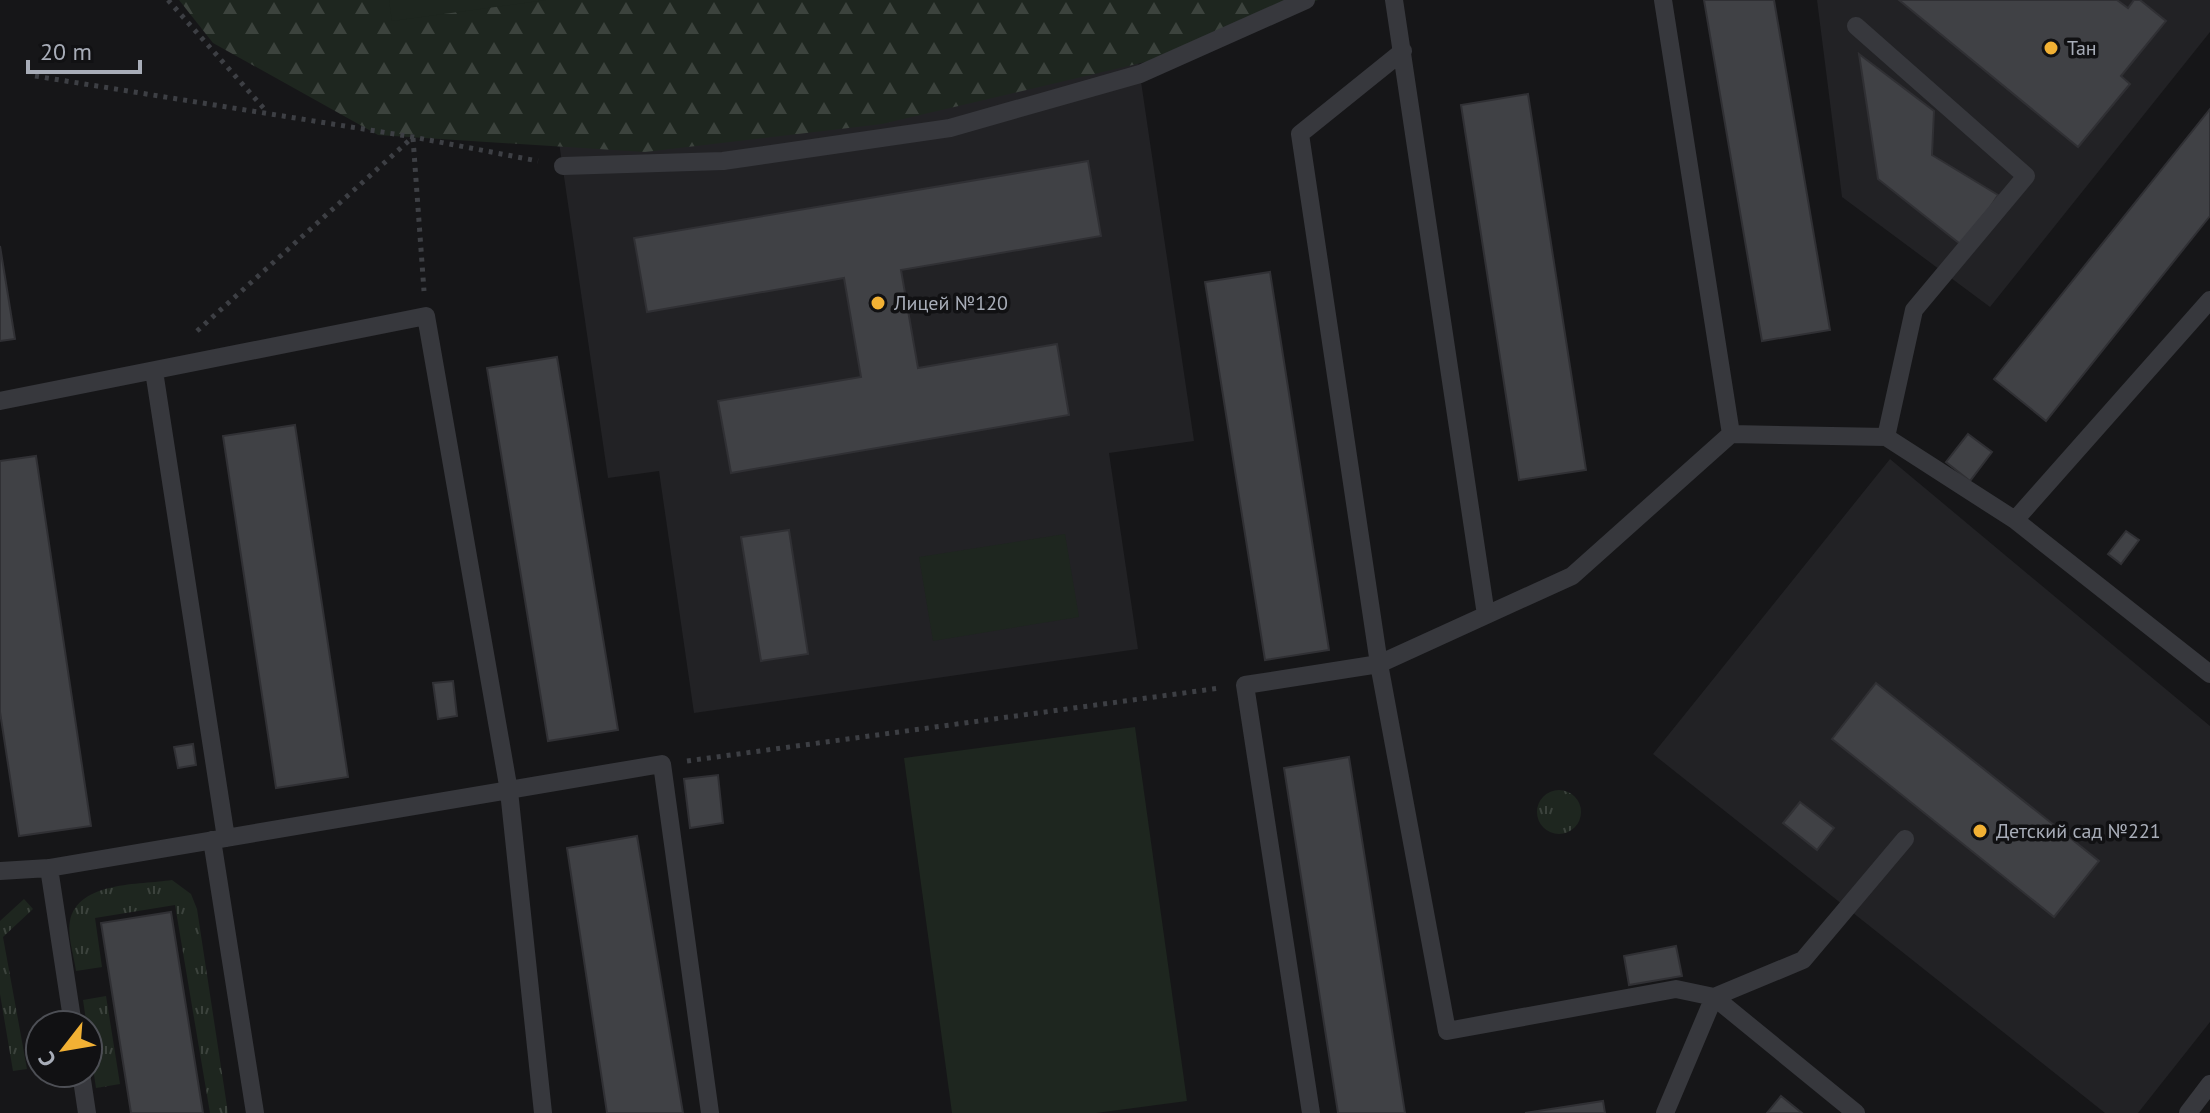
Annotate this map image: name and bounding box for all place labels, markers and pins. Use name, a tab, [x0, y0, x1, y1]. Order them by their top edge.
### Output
place label: Тан	[2067, 35, 2097, 61]
marker: Тан	[2042, 39, 2060, 57]
place label: Лицей №120	[893, 290, 1008, 316]
marker: Лицей №120	[869, 294, 887, 312]
place label: Детский сад №221	[1996, 818, 2161, 844]
marker: Детский сад №221	[1971, 822, 1989, 840]

